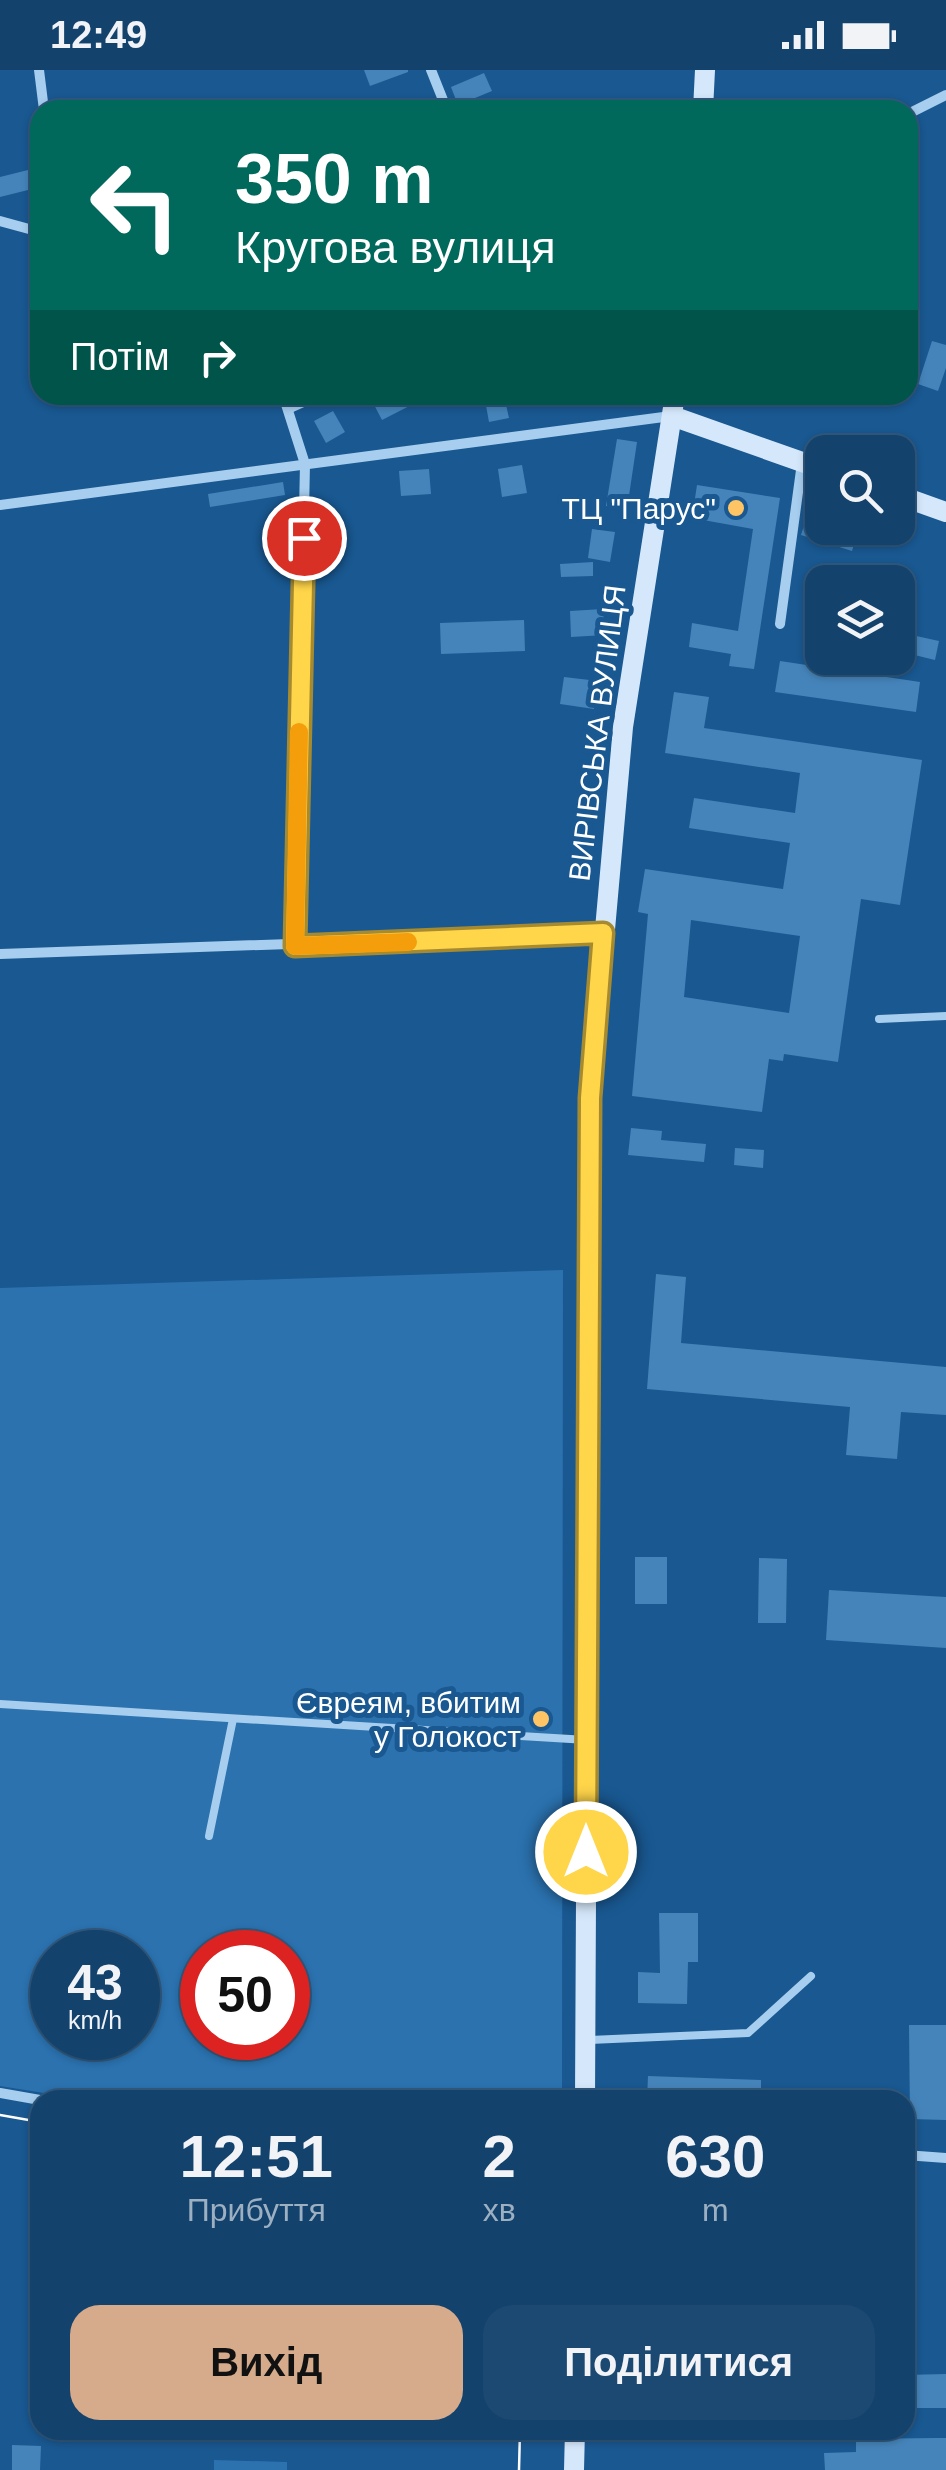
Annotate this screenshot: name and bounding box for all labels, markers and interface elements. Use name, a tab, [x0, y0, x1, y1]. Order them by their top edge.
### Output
text: 12:49	[50, 14, 147, 56]
icon: left	[70, 140, 200, 270]
text: 350 m	[235, 140, 433, 218]
text: Кругова вулиця	[235, 222, 556, 273]
icon: right	[190, 330, 245, 385]
text: Потім	[70, 336, 170, 378]
map controls	[805, 435, 915, 675]
button: search	[805, 435, 915, 545]
place label: ТЦ "Парус"	[562, 492, 716, 525]
pin	[262, 496, 347, 581]
marker: ТЦ "Парус"	[725, 497, 747, 519]
icon: arrive	[277, 511, 332, 566]
button: layers	[805, 565, 915, 675]
street label: ВИРІВСЬКА ВУЛИЦЯ	[562, 583, 632, 883]
place label: Євреям, вбитим у Голокост	[296, 1686, 521, 1753]
marker: Євреям, вбитим у Голокост	[530, 1708, 552, 1730]
position arrow	[534, 1800, 638, 1904]
speed limit sign: 50	[180, 1930, 310, 2060]
text: 43	[67, 1955, 123, 2011]
text: km/h	[68, 2006, 122, 2034]
text: 12:51	[180, 2123, 333, 2190]
text: 2	[482, 2123, 516, 2190]
text: 630	[665, 2123, 765, 2190]
text: Прибуття	[187, 2192, 326, 2228]
text: хв	[483, 2192, 516, 2228]
text: m	[702, 2192, 729, 2228]
button: Вихід	[70, 2305, 463, 2420]
button: Поділитися	[483, 2305, 875, 2420]

